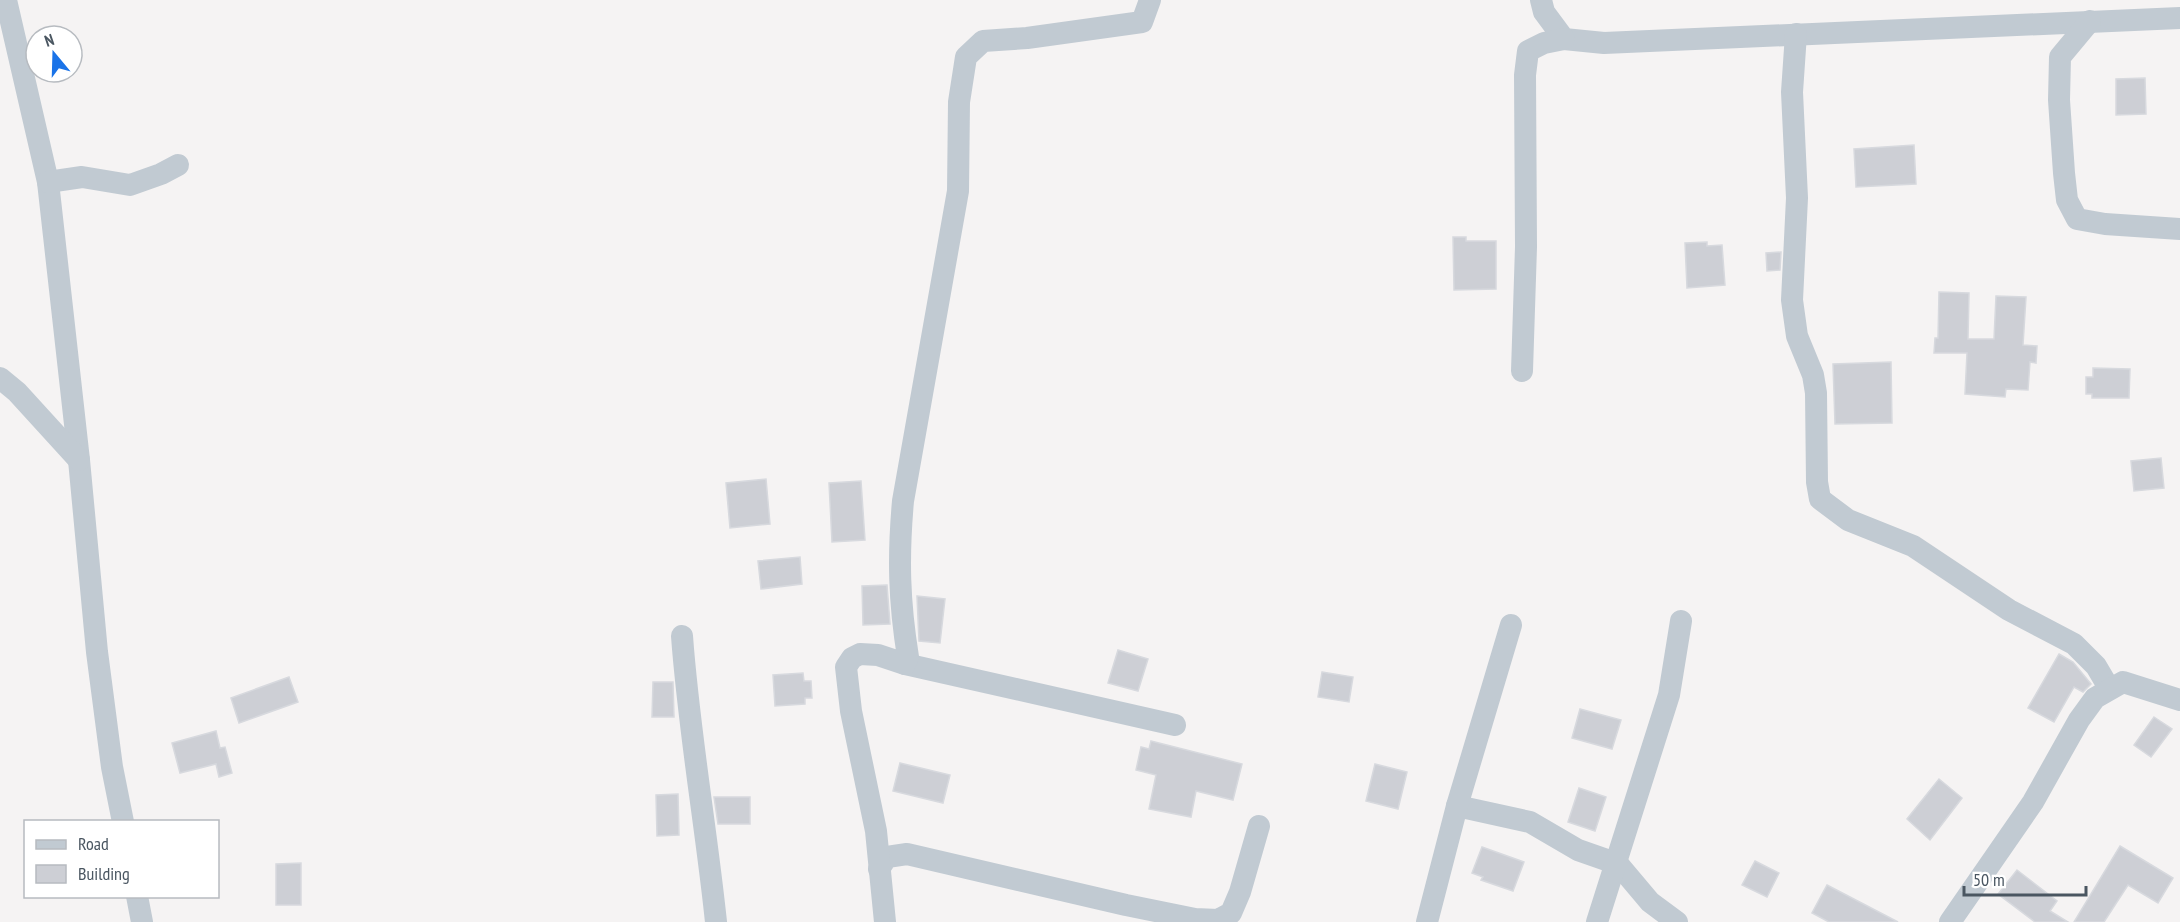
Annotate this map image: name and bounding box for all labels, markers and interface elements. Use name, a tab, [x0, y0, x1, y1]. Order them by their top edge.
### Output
north arrow	[24, 24, 84, 84]
text: N	[42, 29, 56, 51]
legend	[24, 820, 219, 898]
text: Road	[78, 832, 109, 855]
scale bar	[1964, 859, 2086, 897]
text: Building	[78, 862, 130, 885]
text: 50 m	[1973, 868, 2005, 891]

